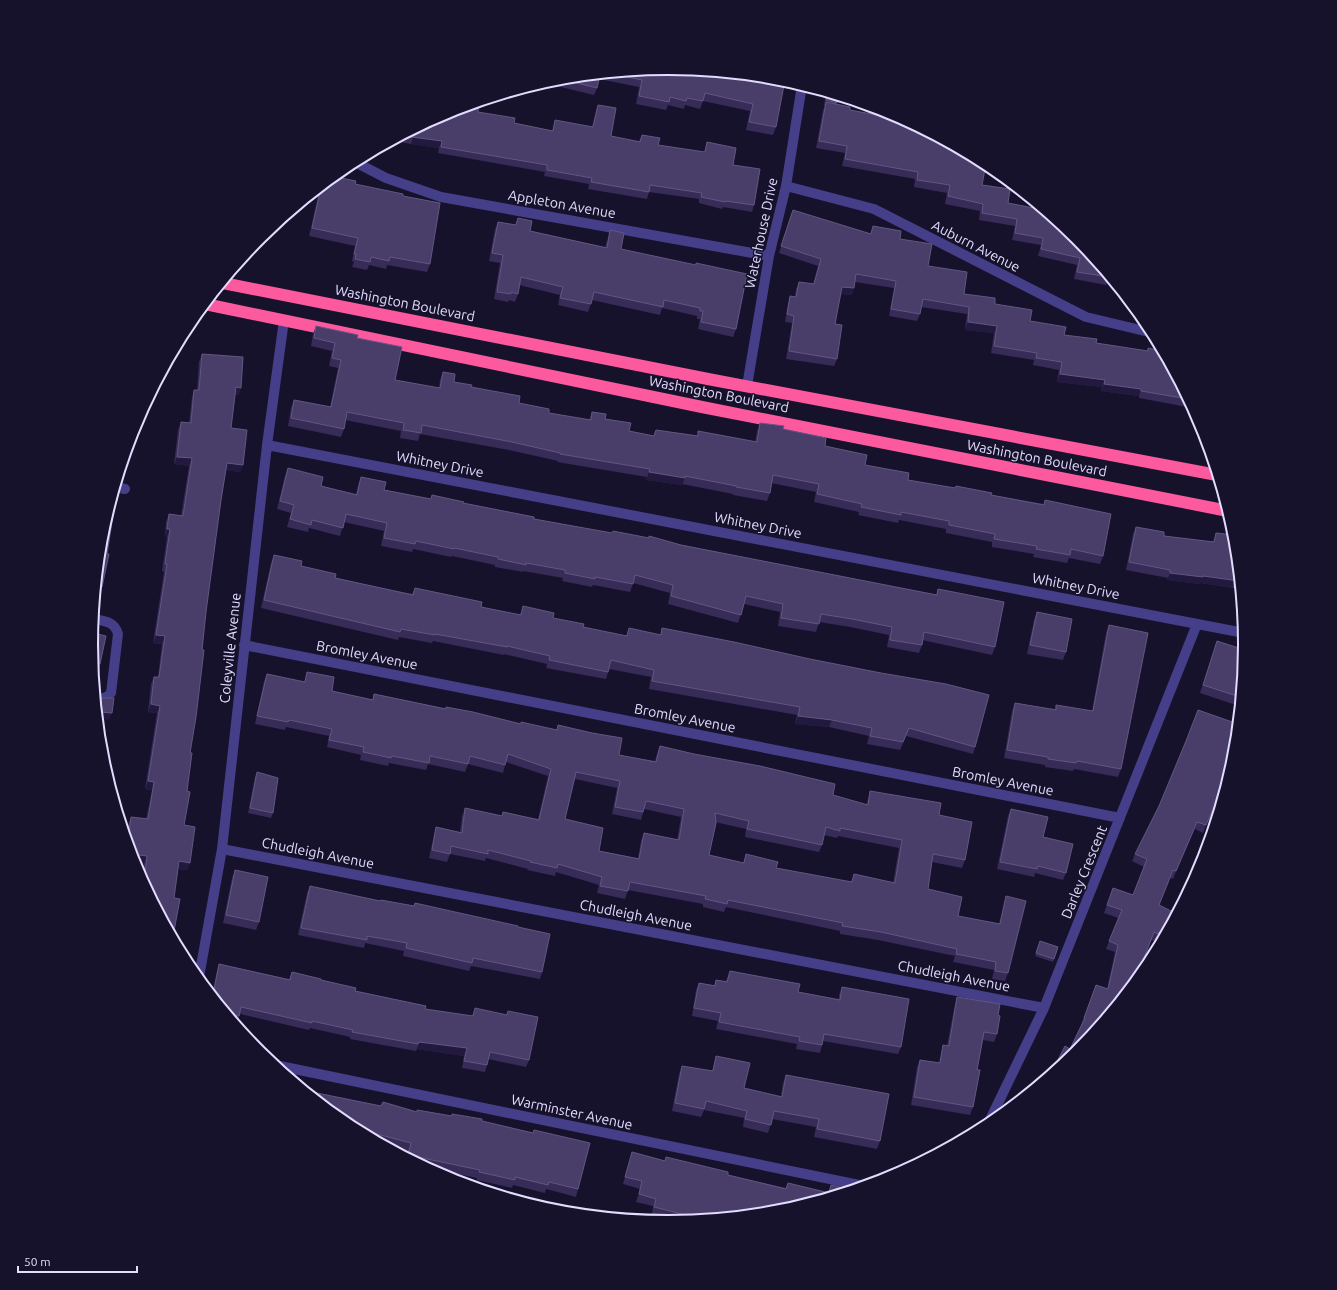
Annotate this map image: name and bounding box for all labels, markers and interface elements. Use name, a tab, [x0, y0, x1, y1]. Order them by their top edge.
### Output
street label: Waterhouse Drive	[741, 176, 781, 290]
street label: Appleton Avenue	[507, 187, 617, 221]
street label: Auburn Avenue	[929, 217, 1023, 275]
street label: Washington Boulevard	[334, 282, 476, 324]
street label: Washington Boulevard	[648, 373, 790, 415]
street label: Washington Boulevard	[966, 437, 1108, 479]
street label: Whitney Drive	[395, 448, 485, 480]
street label: Whitney Drive	[713, 509, 803, 541]
street label: Whitney Drive	[1031, 570, 1121, 602]
street label: Coleyville Avenue	[216, 592, 244, 704]
street label: Bromley Avenue	[315, 637, 419, 673]
street label: Bromley Avenue	[633, 700, 737, 736]
street label: Bromley Avenue	[951, 763, 1055, 799]
street label: Darley Crescent	[1058, 823, 1110, 921]
street label: Chudleigh Avenue	[261, 834, 375, 872]
street label: Chudleigh Avenue	[579, 896, 693, 934]
street label: Chudleigh Avenue	[897, 957, 1011, 995]
street label: Warminster Avenue	[510, 1091, 634, 1133]
scale bar	[18, 1248, 137, 1274]
text: 50 m	[24, 1255, 51, 1268]

